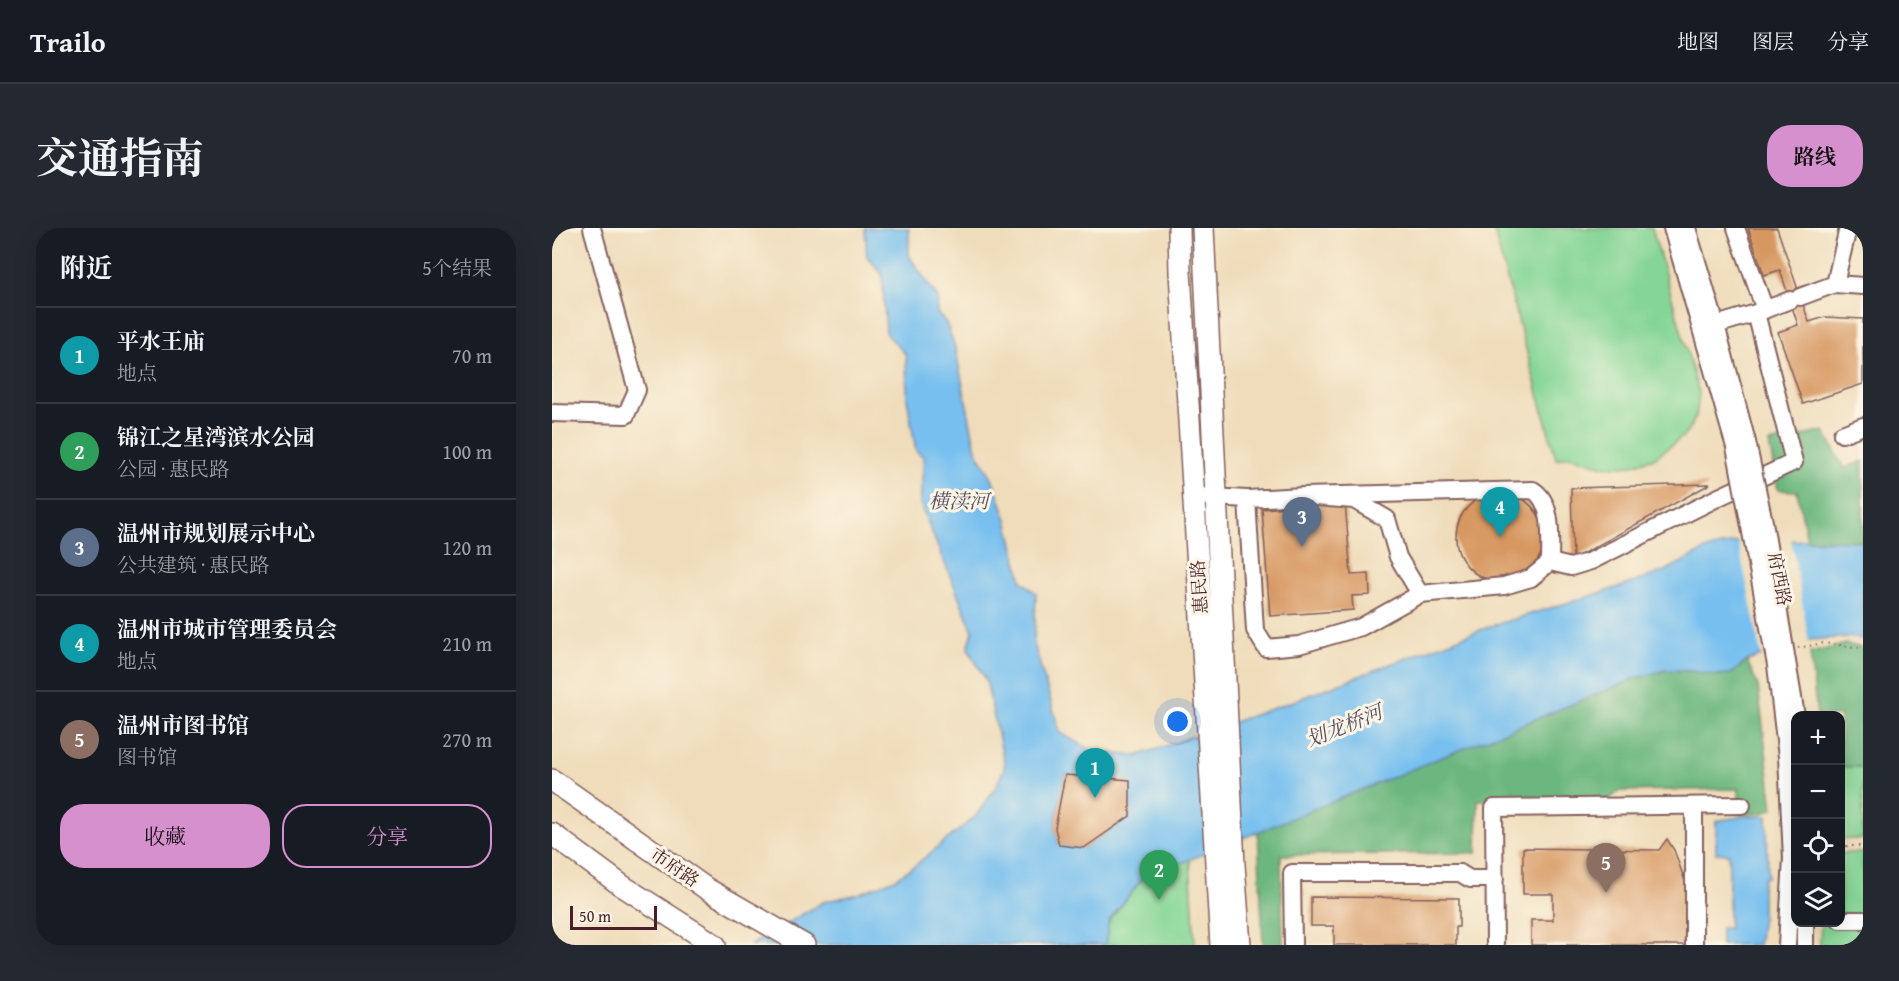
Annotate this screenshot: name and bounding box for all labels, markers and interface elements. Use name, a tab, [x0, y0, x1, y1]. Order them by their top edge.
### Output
text: Trailo	[30, 21, 106, 62]
text: 地图	[1677, 26, 1719, 57]
text: 图层	[1752, 26, 1794, 57]
text: 分享	[1827, 26, 1869, 57]
button: 路线	[1767, 125, 1863, 187]
text: 交通指南	[36, 127, 204, 188]
text: 附近	[60, 248, 112, 287]
text: 5个结果	[422, 253, 492, 282]
text: 平水王庙	[117, 325, 205, 357]
text: 1	[74, 341, 85, 370]
text: 70 m	[452, 341, 492, 370]
text: 地点	[117, 358, 157, 387]
text: 锦江之星湾滨水公园	[117, 421, 315, 453]
text: 2	[74, 437, 85, 466]
text: 100 m	[442, 437, 492, 466]
text: 公园 · 惠民路	[117, 454, 229, 483]
water label: 横渎河	[929, 486, 992, 515]
pin: 4	[1480, 488, 1520, 537]
pin: 3	[1282, 498, 1322, 547]
text: 温州市规划展示中心	[117, 517, 315, 549]
text: 3	[74, 533, 85, 562]
text: 120 m	[442, 533, 492, 562]
text: 公共建筑 · 惠民路	[117, 550, 269, 579]
street label: 府西路	[1762, 550, 1798, 608]
street label: 惠民路	[1184, 559, 1214, 615]
text: 温州市城市管理委员会	[117, 613, 337, 645]
text: 4	[74, 629, 85, 658]
text: 210 m	[442, 629, 492, 658]
text: 地点	[117, 646, 157, 675]
water label: 划龙桥河	[1301, 695, 1389, 753]
your location	[1163, 707, 1192, 736]
text: 温州市图书馆	[117, 709, 249, 741]
map controls	[1791, 711, 1845, 927]
button: +	[1791, 711, 1845, 765]
text: 5	[74, 725, 85, 754]
text: 270 m	[442, 725, 492, 754]
text: 图书馆	[117, 742, 177, 771]
pin: 1	[1076, 748, 1114, 798]
button: −	[1791, 765, 1845, 819]
button: 收藏	[60, 804, 270, 868]
button: 分享	[282, 804, 492, 868]
button: locate	[1791, 819, 1845, 873]
street label: 市府路	[645, 841, 705, 893]
pin: 5	[1586, 844, 1626, 893]
pin: 2	[1140, 850, 1178, 900]
button: layers	[1791, 873, 1845, 927]
scale bar	[570, 903, 657, 930]
text: 50 m	[579, 904, 611, 928]

